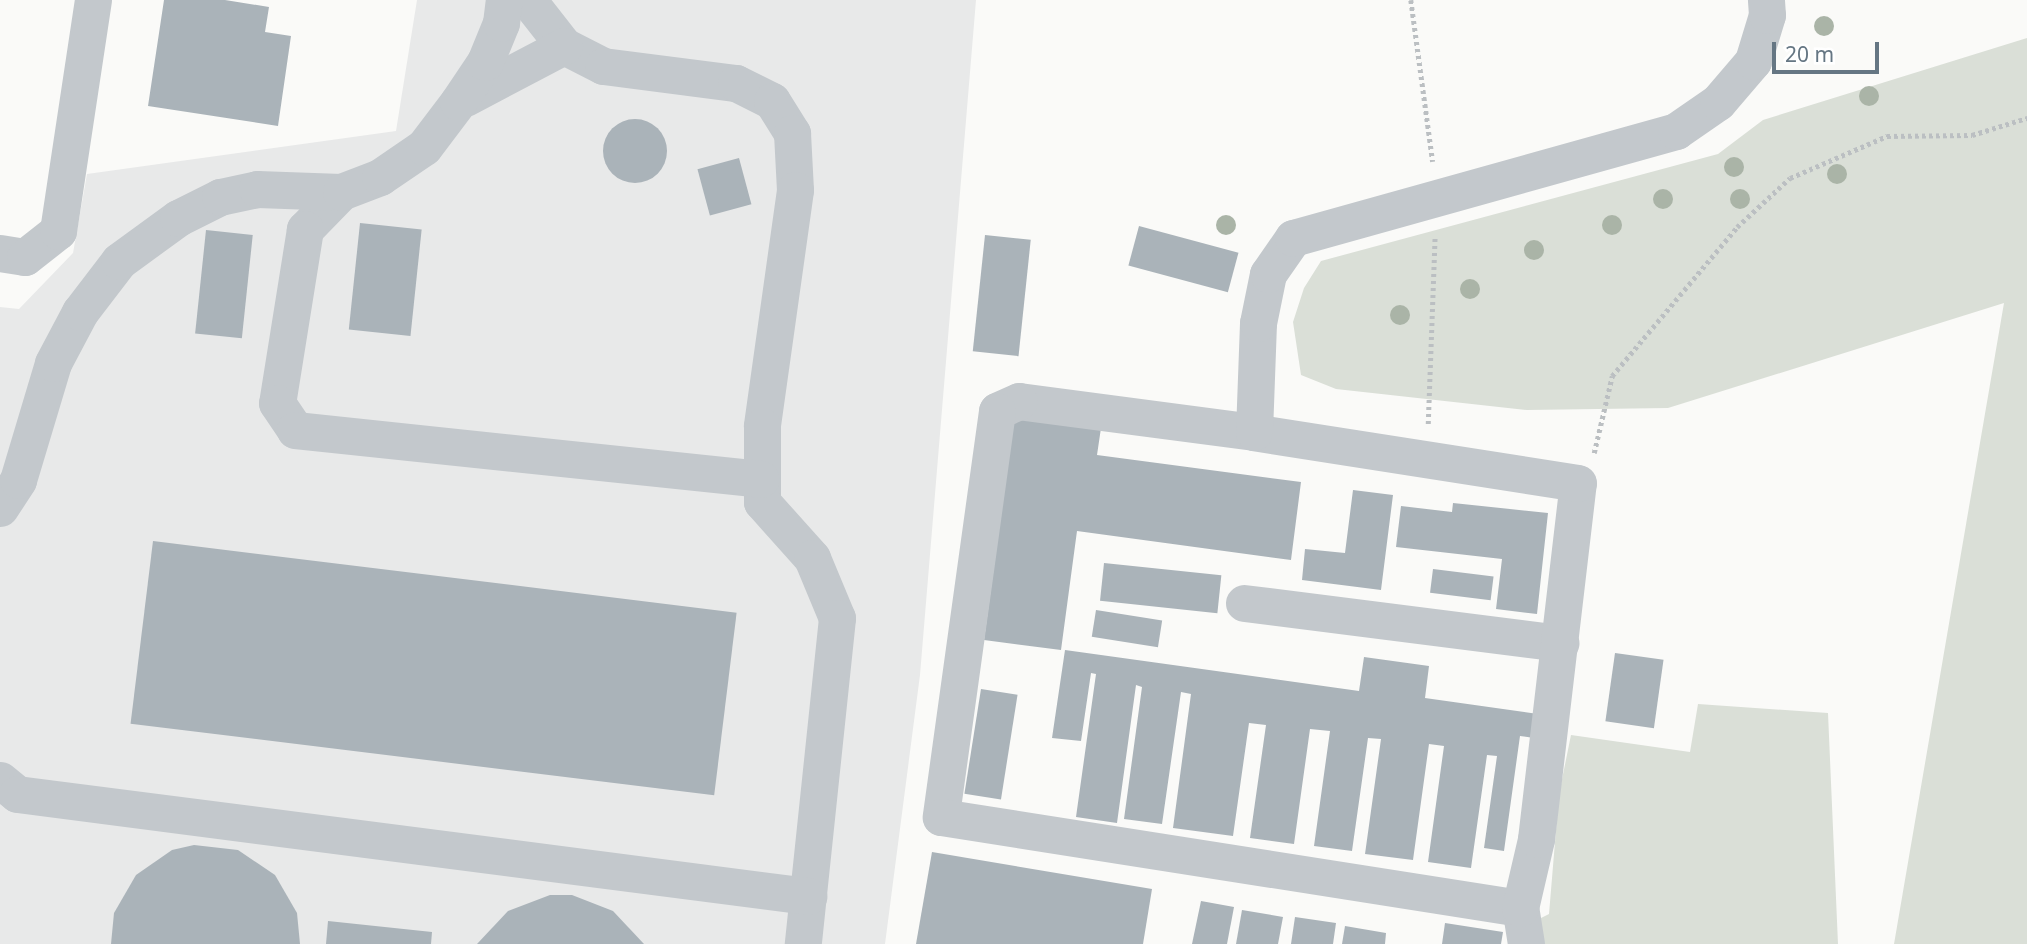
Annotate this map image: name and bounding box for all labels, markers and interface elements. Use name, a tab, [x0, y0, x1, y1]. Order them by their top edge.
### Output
scale bar	[1775, 28, 1882, 72]
text: 20 m	[1785, 40, 1834, 68]

